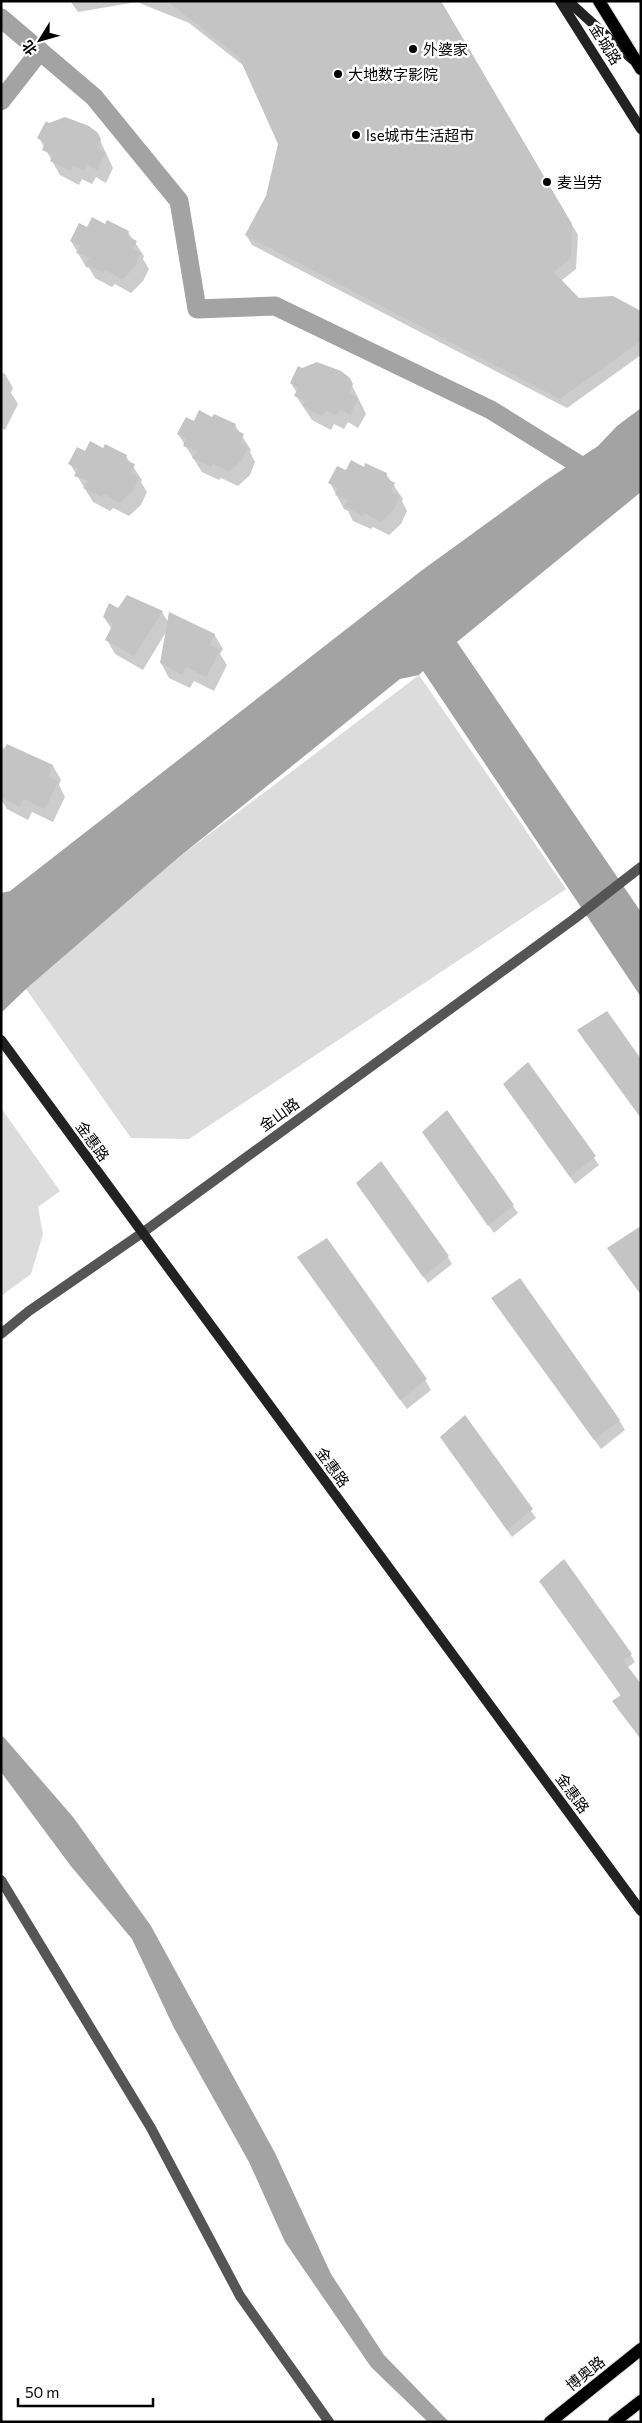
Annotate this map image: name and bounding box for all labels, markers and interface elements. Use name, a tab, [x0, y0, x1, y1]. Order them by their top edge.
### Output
north arrow	[15, 15, 65, 65]
street label: 金城路	[586, 20, 626, 68]
text: 北	[18, 37, 40, 59]
place label: 外婆家	[423, 40, 468, 58]
marker: 外婆家	[407, 43, 419, 55]
place label: 大地数字影院	[348, 65, 438, 83]
marker: 大地数字影院	[332, 68, 344, 80]
place label: lse城市生活超市	[366, 126, 475, 144]
marker: lse城市生活超市	[350, 129, 362, 141]
place label: 麦当劳	[557, 173, 602, 191]
marker: 麦当劳	[541, 176, 553, 188]
street label: 金山路	[256, 1093, 302, 1135]
street label: 金惠路	[72, 1118, 114, 1164]
street label: 金惠路	[312, 1444, 354, 1490]
street label: 金惠路	[552, 1770, 594, 1816]
street label: 博奥路	[562, 2352, 608, 2394]
scale bar	[18, 2376, 152, 2408]
text: 50 m	[25, 2383, 59, 2401]

